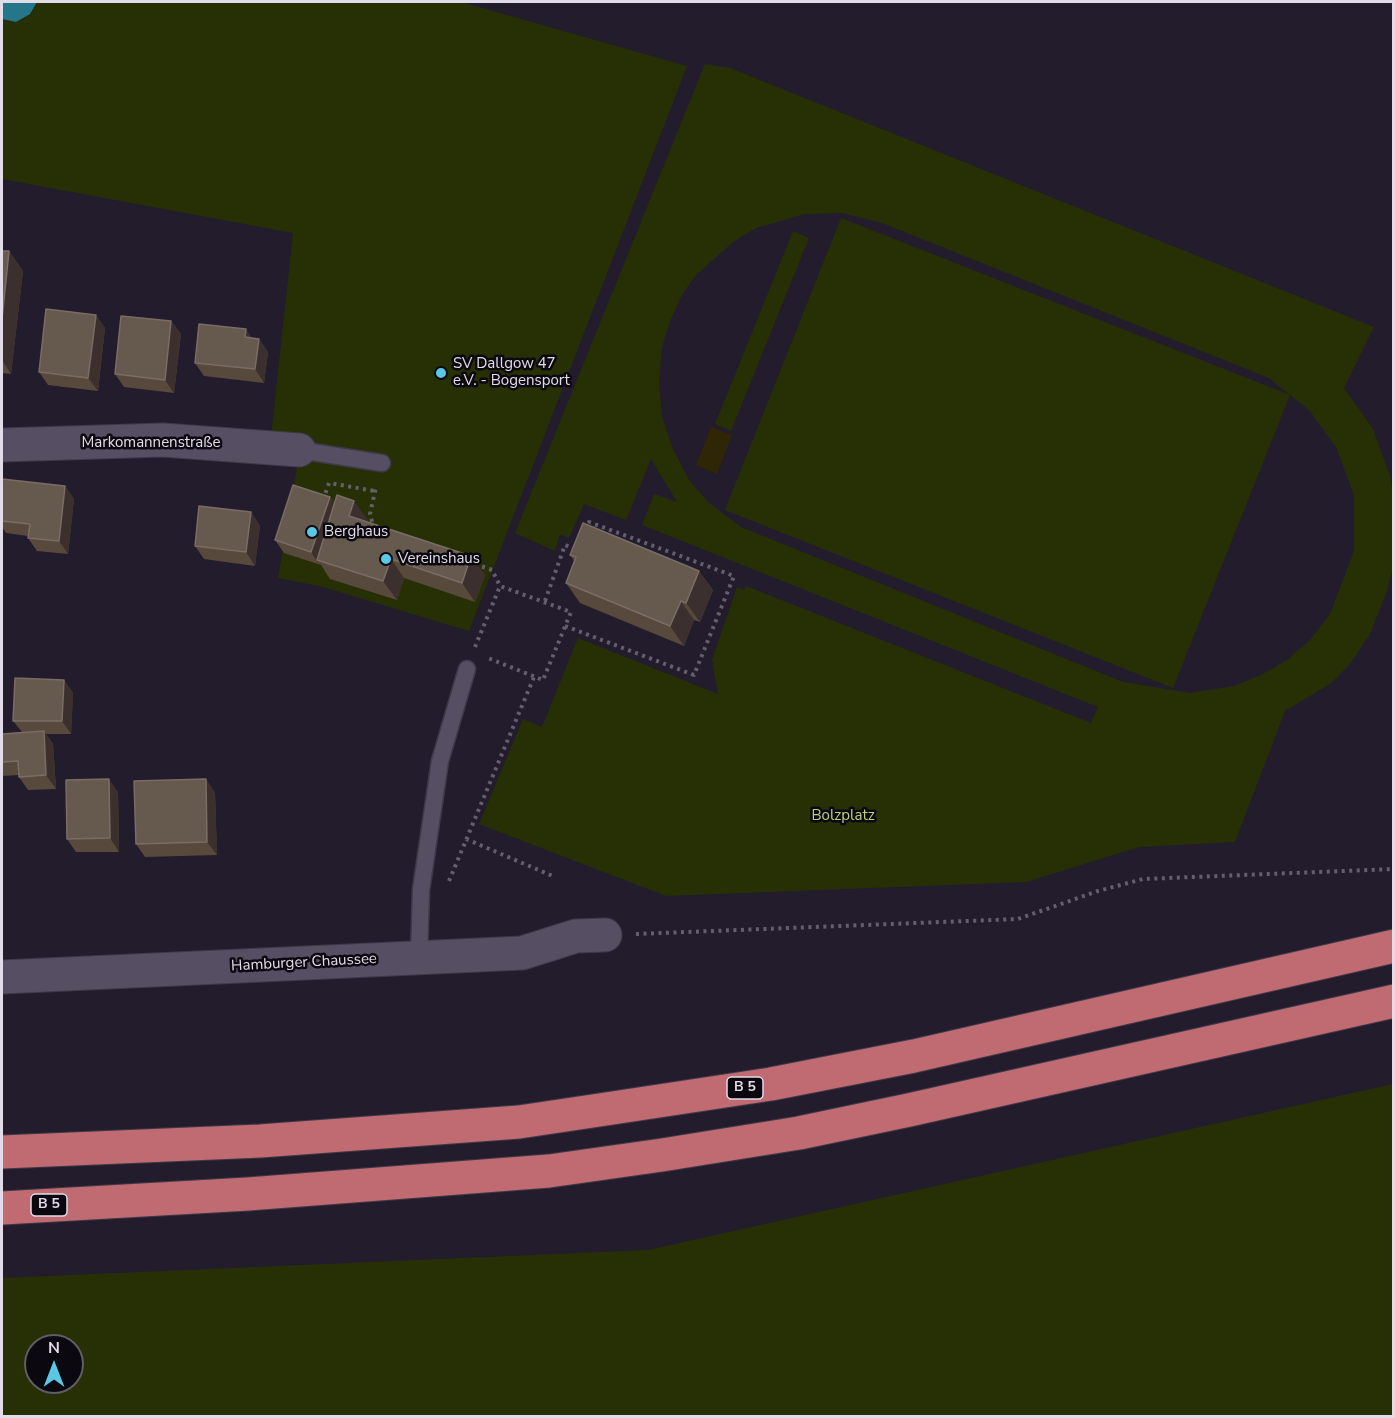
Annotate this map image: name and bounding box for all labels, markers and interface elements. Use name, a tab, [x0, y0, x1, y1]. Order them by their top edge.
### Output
place label: SV Dallgow 47 e.V. - Bogensport	[453, 355, 570, 390]
marker: SV Dallgow 47 e.V. - Bogensport	[434, 366, 448, 380]
street label: Markomannenstraße	[82, 434, 220, 452]
place label: Berghaus	[324, 523, 388, 541]
marker: Berghaus	[305, 525, 319, 539]
place label: Vereinshaus	[398, 550, 480, 568]
marker: Vereinshaus	[379, 552, 393, 566]
park label: Bolzplatz	[811, 807, 875, 825]
street label: Hamburger Chaussee	[231, 950, 377, 976]
road number: B 5	[727, 1077, 763, 1099]
road number: B 5	[31, 1194, 67, 1216]
north arrow	[24, 1334, 84, 1394]
text: N	[48, 1337, 60, 1359]

